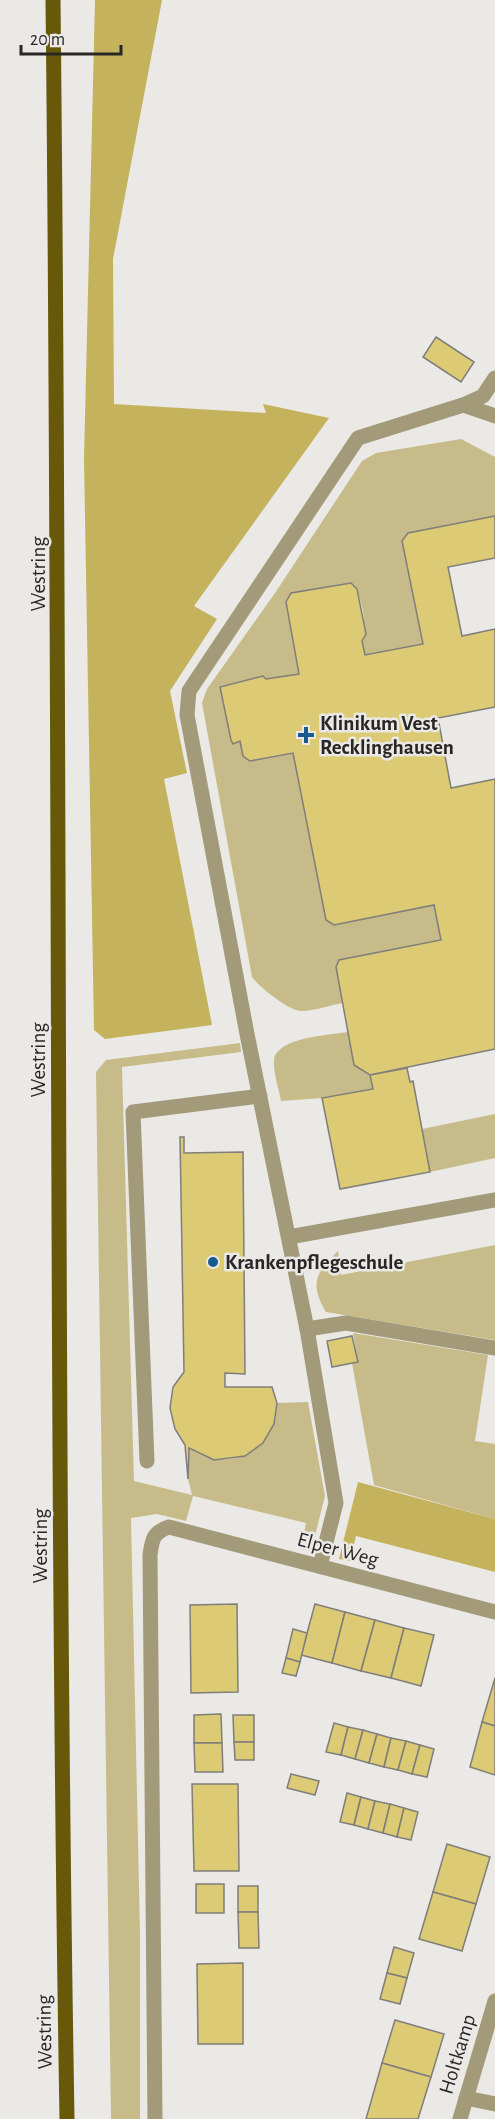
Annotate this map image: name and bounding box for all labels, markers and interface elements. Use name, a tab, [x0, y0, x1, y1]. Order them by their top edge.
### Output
scale bar	[21, 18, 122, 56]
text: 20 m	[30, 31, 65, 49]
street label: Westring	[28, 536, 49, 611]
place label: Klinikum Vest Recklinghausen	[320, 713, 454, 758]
marker: Klinikum Vest Recklinghausen	[297, 726, 315, 744]
street label: Westring	[28, 1022, 49, 1097]
place label: Krankenpflegeschule	[225, 1252, 403, 1273]
marker: Krankenpflegeschule	[206, 1255, 220, 1269]
street label: Westring	[30, 1508, 51, 1583]
street label: Elper Weg	[295, 1529, 382, 1571]
street label: Westring	[33, 1994, 56, 2070]
street label: Holtkamp	[435, 2012, 480, 2097]

